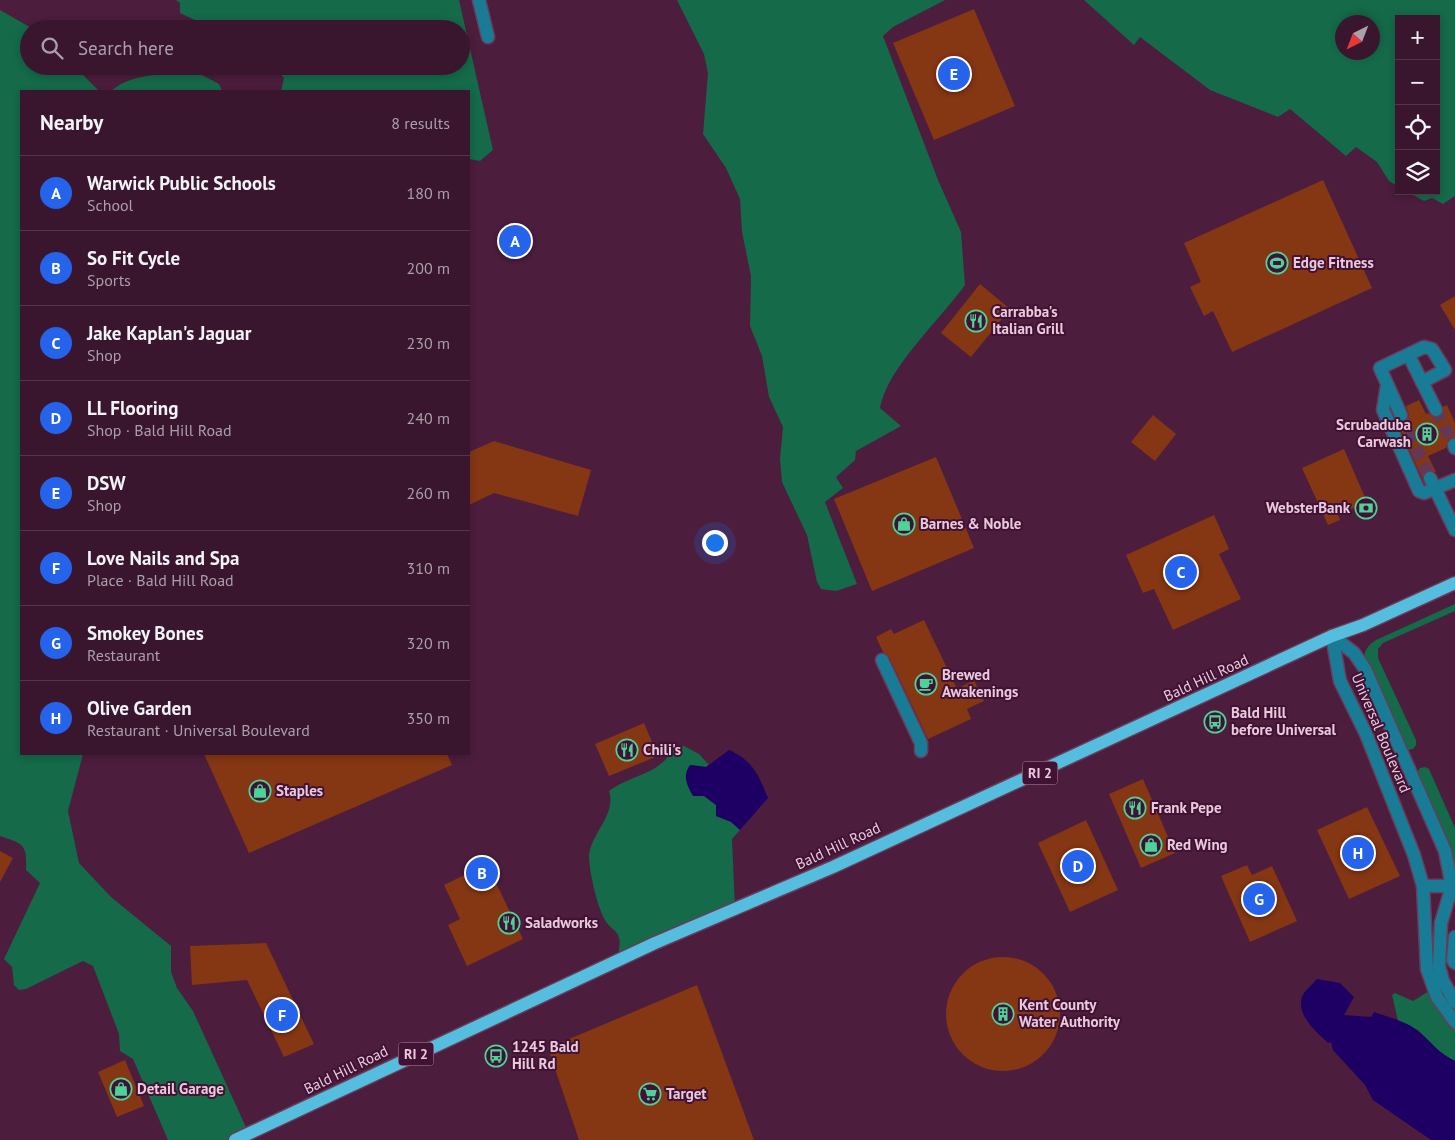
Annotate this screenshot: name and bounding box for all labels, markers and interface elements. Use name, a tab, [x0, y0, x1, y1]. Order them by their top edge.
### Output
north arrow	[1335, 15, 1380, 60]
map controls	[1395, 15, 1440, 195]
button: +	[1395, 15, 1440, 60]
search box	[20, 20, 470, 75]
icon: search	[38, 34, 66, 62]
text: Search here	[78, 36, 174, 60]
pin: E	[938, 55, 970, 93]
button: −	[1395, 60, 1440, 105]
button: locate	[1395, 105, 1440, 150]
text: Nearby	[40, 109, 103, 136]
text: 8 results	[391, 113, 450, 133]
button: layers	[1395, 150, 1440, 195]
text: Warwick Public Schools	[87, 171, 276, 195]
text: A	[51, 183, 61, 203]
text: 180 m	[407, 183, 450, 203]
text: School	[87, 195, 133, 215]
pin: A	[499, 222, 531, 260]
text: So Fit Cycle	[87, 246, 180, 270]
sports icon: Edge Fitness	[1265, 251, 1289, 275]
place label: Edge Fitness	[1293, 253, 1374, 272]
text: B	[51, 258, 61, 278]
text: 200 m	[407, 258, 450, 278]
text: Sports	[87, 270, 131, 290]
place label: Carrabba's Italian Grill	[992, 302, 1064, 338]
restaurant icon: Carrabba's Italian Grill	[964, 309, 988, 333]
text: Jake Kaplan's Jaguar	[87, 321, 251, 345]
text: C	[52, 333, 60, 353]
text: 230 m	[407, 333, 450, 353]
text: Shop	[87, 345, 121, 365]
text: LL Flooring	[87, 396, 178, 420]
text: D	[51, 408, 61, 428]
text: 240 m	[407, 408, 450, 428]
place label: Scrubaduba Carwash	[1336, 415, 1411, 451]
text: Shop · Bald Hill Road	[87, 420, 232, 440]
building icon: Scrubaduba Carwash	[1415, 422, 1439, 446]
text: DSW	[87, 471, 126, 495]
text: E	[52, 483, 60, 503]
text: 260 m	[407, 483, 450, 503]
text: Shop	[87, 495, 121, 515]
bank icon: WebsterBank	[1354, 496, 1378, 520]
place label: WebsterBank	[1266, 498, 1351, 517]
shop icon: Barnes & Noble	[892, 512, 916, 536]
place label: Barnes & Noble	[920, 514, 1022, 533]
your location	[702, 530, 728, 556]
text: Love Nails and Spa	[87, 546, 239, 570]
pin: C	[1165, 553, 1197, 591]
text: F	[52, 558, 60, 578]
text: 310 m	[407, 558, 450, 578]
text: Place · Bald Hill Road	[87, 570, 234, 590]
text: Smokey Bones	[87, 621, 204, 645]
text: G	[51, 633, 61, 653]
text: 320 m	[407, 633, 450, 653]
text: Restaurant	[87, 645, 160, 665]
street label: Bald Hill Road	[1160, 650, 1251, 705]
place label: Brewed Awakenings	[942, 665, 1018, 701]
street label: Universal Boulevard	[1348, 670, 1415, 796]
cafe icon: Brewed Awakenings	[914, 672, 938, 696]
text: Olive Garden	[87, 696, 191, 720]
place label: Bald Hill before Universal	[1231, 703, 1336, 739]
text: H	[51, 708, 61, 728]
text: 350 m	[407, 708, 450, 728]
bus stop icon: Bald Hill before Universal	[1203, 710, 1227, 734]
text: Restaurant · Universal Boulevard	[87, 720, 310, 740]
restaurant icon: Chili's	[615, 738, 639, 762]
place label: Chili's	[643, 740, 681, 759]
road number: RI 2	[1022, 761, 1058, 784]
shop icon: Staples	[248, 779, 272, 803]
place label: Staples	[276, 781, 323, 800]
restaurant icon: Frank Pepe	[1123, 796, 1147, 820]
place label: Frank Pepe	[1151, 798, 1222, 817]
street label: Bald Hill Road	[792, 818, 883, 873]
shop icon: Red Wing	[1139, 833, 1163, 857]
pin: H	[1342, 834, 1374, 872]
place label: Red Wing	[1167, 835, 1228, 854]
pin: D	[1062, 847, 1094, 885]
pin: B	[466, 854, 498, 892]
pin: G	[1243, 880, 1275, 918]
restaurant icon: Saladworks	[497, 911, 521, 935]
place label: Saladworks	[525, 913, 598, 932]
place label: Kent County Water Authority	[1019, 995, 1121, 1031]
pin: F	[266, 996, 298, 1034]
building icon: Kent County Water Authority	[991, 1002, 1015, 1026]
place label: 1245 Bald Hill Rd	[512, 1037, 579, 1073]
street label: Bald Hill Road	[301, 1041, 391, 1098]
road number: RI 2	[398, 1042, 434, 1066]
bus stop icon: 1245 Bald Hill Rd	[484, 1044, 508, 1068]
shop icon: Detail Garage	[109, 1077, 133, 1101]
place label: Detail Garage	[137, 1079, 224, 1098]
supermarket icon: Target	[638, 1082, 662, 1106]
place label: Target	[666, 1084, 707, 1103]

